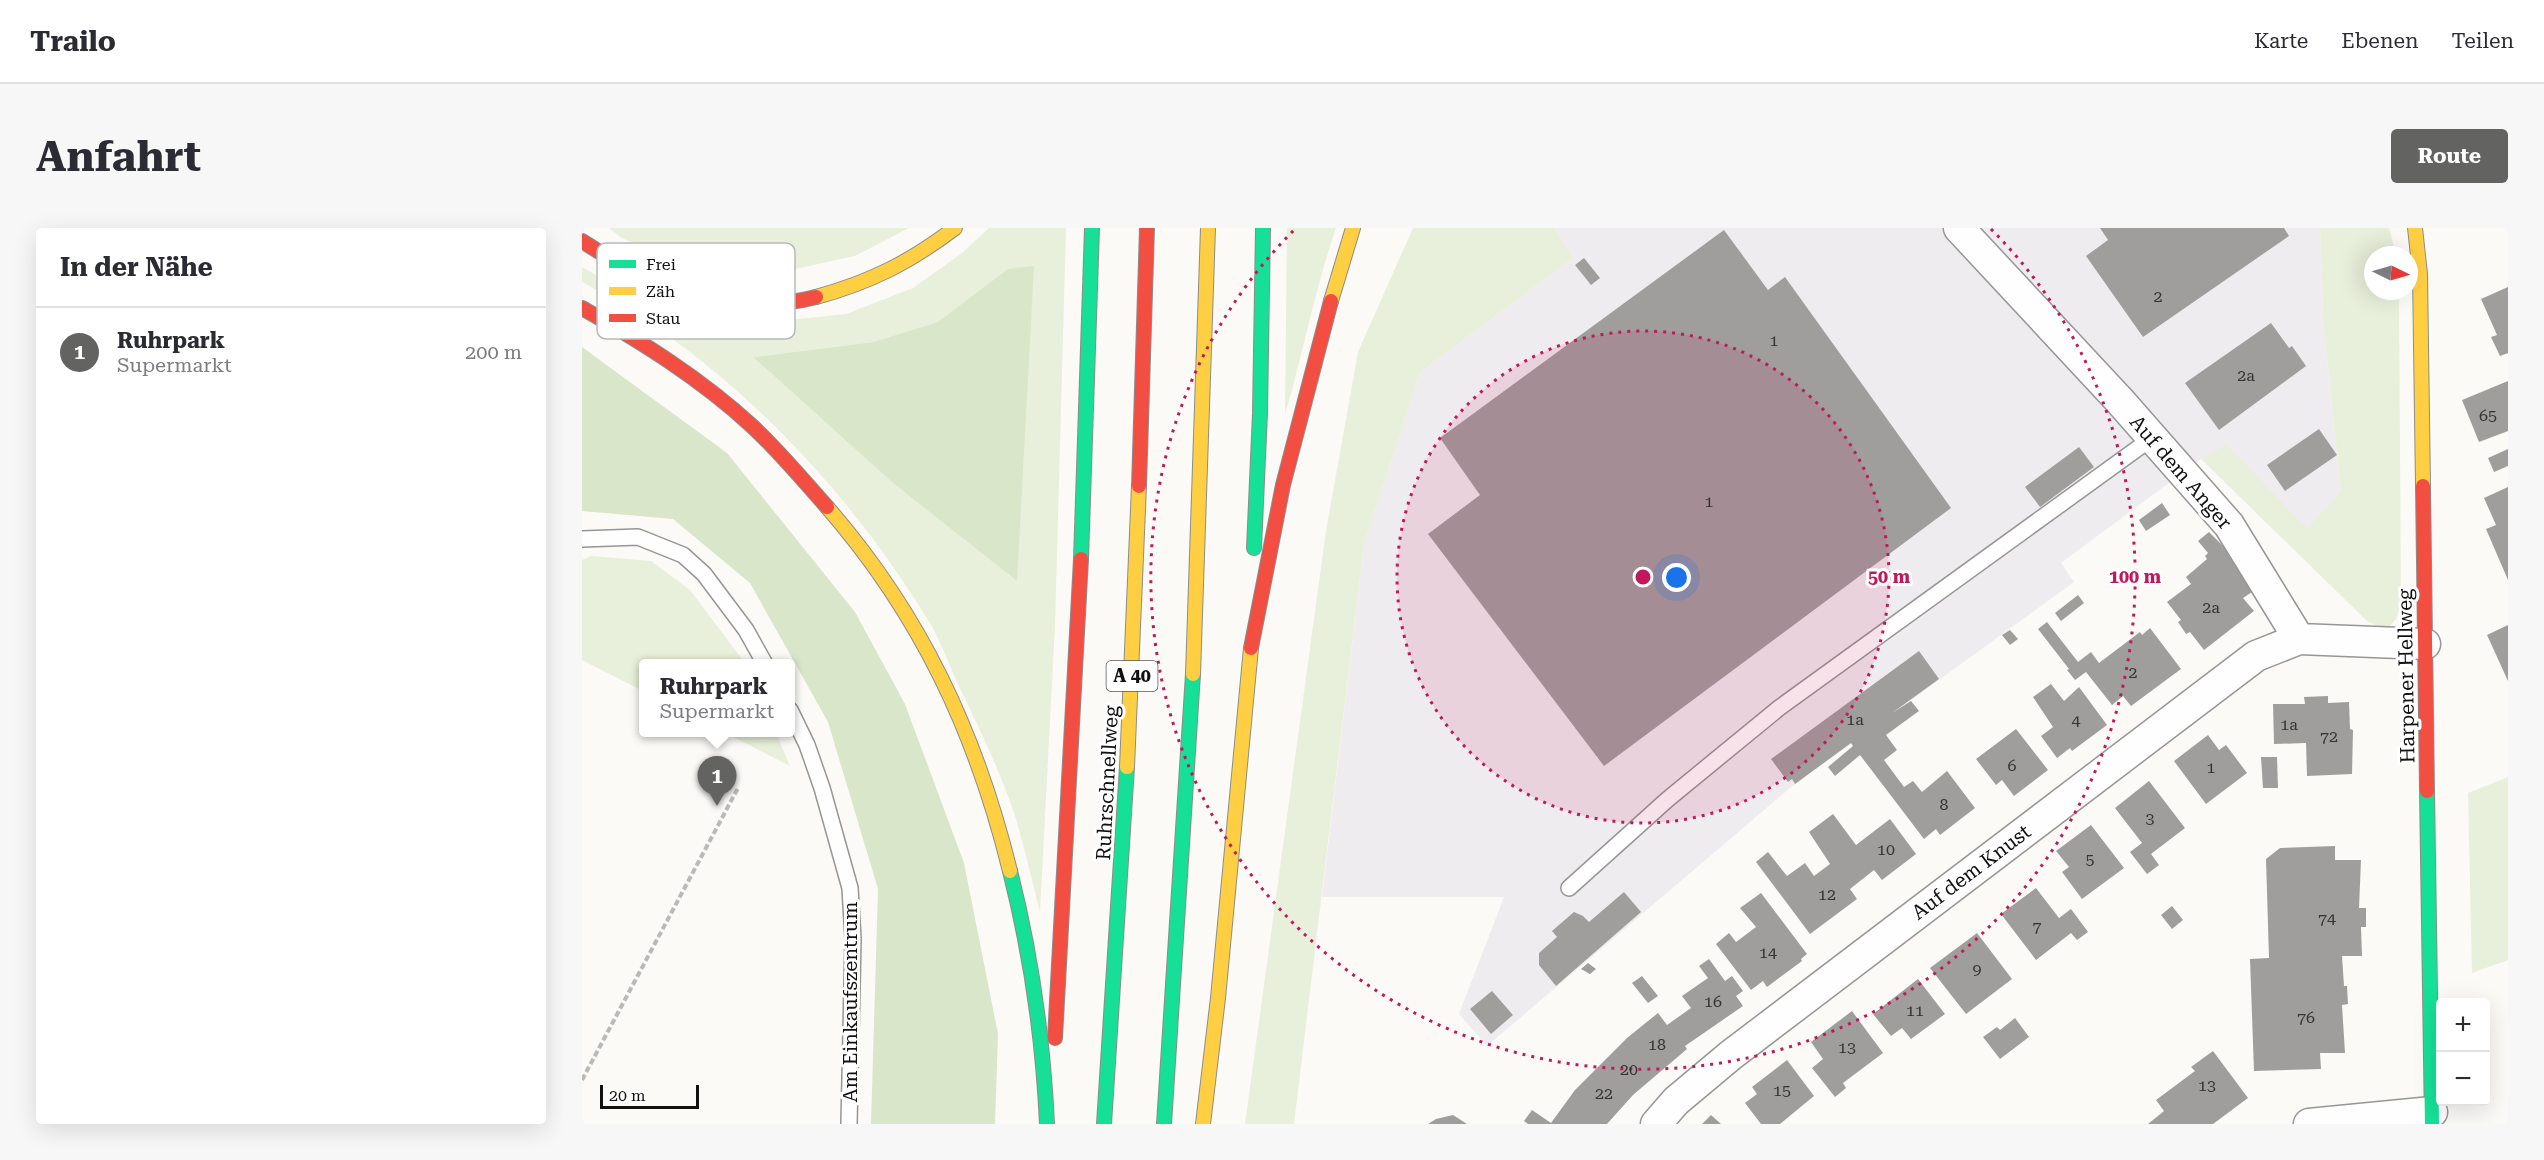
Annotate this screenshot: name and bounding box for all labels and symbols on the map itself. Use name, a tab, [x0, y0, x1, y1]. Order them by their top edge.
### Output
legend	[597, 243, 795, 339]
north arrow	[2364, 246, 2418, 300]
text: Frei	[646, 255, 676, 274]
text: Zäh	[646, 282, 675, 301]
house number: 2	[2154, 287, 2163, 306]
text: Stau	[646, 309, 680, 328]
house number: 1	[1770, 331, 1779, 350]
house number: 2a	[2237, 366, 2255, 385]
house number: 65	[2479, 406, 2497, 425]
street label: Auf dem Anger	[2125, 410, 2237, 534]
house number: 1	[1705, 492, 1714, 511]
your location	[1662, 563, 1691, 592]
text: 50 m	[1868, 566, 1911, 587]
text: 100 m	[2109, 566, 2162, 587]
centre of rings	[1633, 567, 1653, 587]
street label: Harpener Hellweg	[2392, 588, 2420, 764]
house number: 2a	[2202, 598, 2220, 617]
road number: A 40	[1106, 661, 1158, 691]
house number: 2	[2129, 663, 2138, 682]
street label: Ruhrschnellweg	[1091, 704, 1123, 861]
house number: 1a	[1846, 710, 1864, 729]
house number: 4	[2072, 711, 2081, 730]
house number: 1a	[2280, 715, 2298, 734]
house number: 72	[2320, 727, 2338, 746]
pin: 1	[698, 756, 736, 806]
house number: 6	[2008, 756, 2017, 775]
house number: 1	[2207, 758, 2216, 777]
house number: 8	[1940, 795, 1949, 814]
house number: 3	[2146, 809, 2155, 828]
street label: Auf dem Knust	[1907, 819, 2036, 925]
house number: 10	[1877, 840, 1895, 859]
house number: 5	[2086, 850, 2095, 869]
house number: 12	[1818, 885, 1836, 904]
street label: Am Einkaufszentrum	[838, 902, 862, 1102]
house number: 74	[2318, 909, 2336, 928]
house number: 7	[2033, 917, 2042, 936]
house number: 14	[1759, 943, 1777, 962]
house number: 9	[1973, 960, 1982, 979]
house number: 16	[1704, 992, 1722, 1011]
house number: 11	[1906, 1001, 1924, 1020]
house number: 76	[2297, 1008, 2315, 1027]
house number: 18	[1648, 1035, 1666, 1054]
house number: 13	[1838, 1038, 1856, 1057]
house number: 20	[1620, 1060, 1638, 1079]
house number: 13	[2198, 1076, 2216, 1095]
house number: 15	[1773, 1081, 1791, 1100]
scale bar	[600, 1082, 699, 1110]
house number: 22	[1595, 1084, 1613, 1103]

